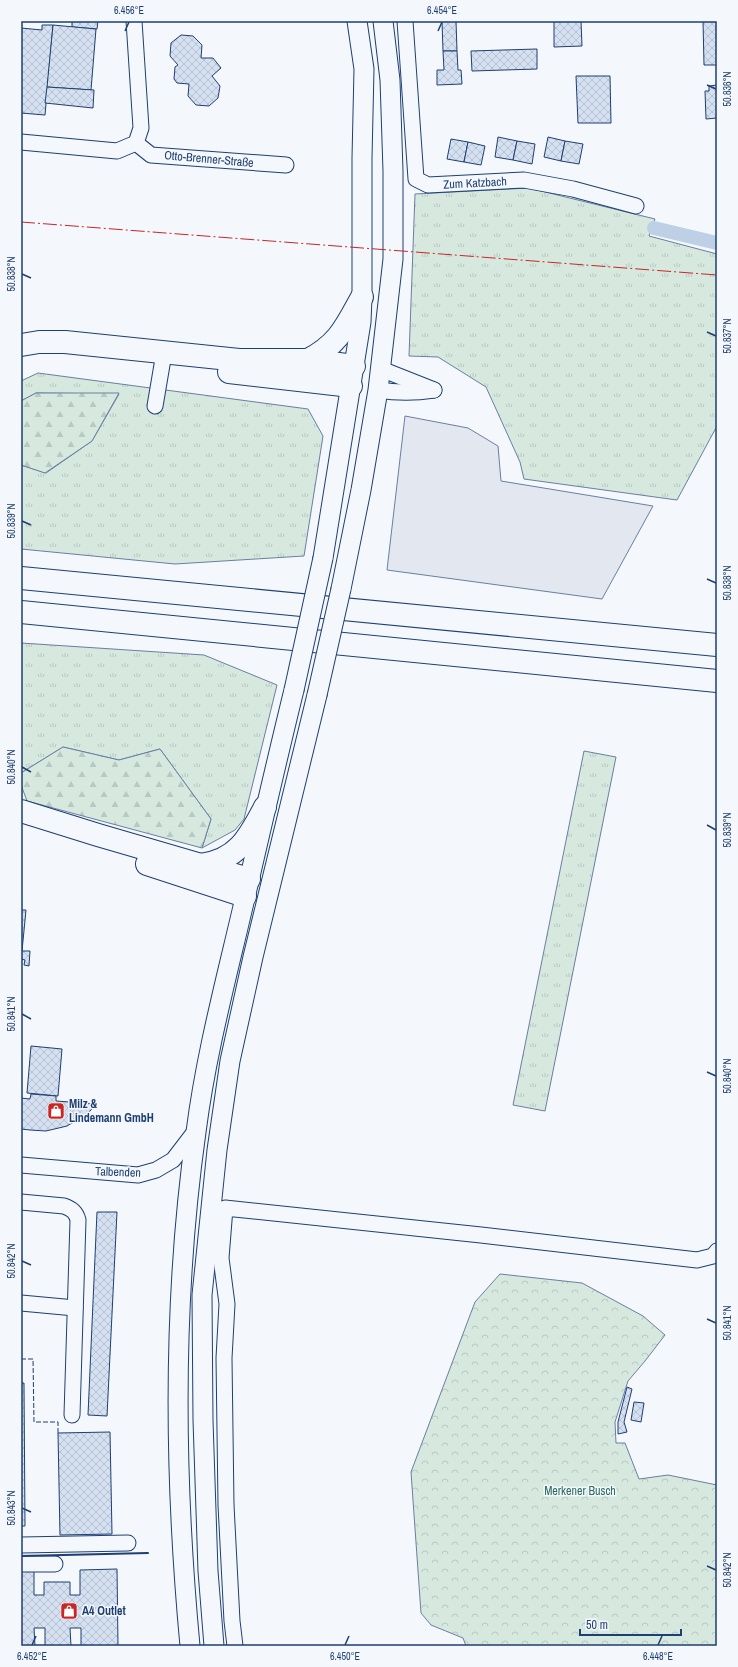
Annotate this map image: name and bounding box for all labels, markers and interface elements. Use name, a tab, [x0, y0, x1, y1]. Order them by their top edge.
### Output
text: 6.456°E	[114, 4, 144, 17]
text: 6.454°E	[427, 4, 457, 17]
text: 50.836°N	[721, 71, 734, 107]
street label: Otto-Brenner-Straße	[164, 147, 254, 171]
street label: Zum Katzbach	[443, 173, 507, 193]
text: 50.838°N	[5, 256, 18, 292]
text: 50.837°N	[721, 318, 734, 354]
text: 50.839°N	[5, 503, 18, 539]
text: 50.838°N	[721, 565, 734, 601]
text: 50.840°N	[5, 749, 18, 785]
text: 50.839°N	[721, 812, 734, 848]
text: 50.841°N	[5, 996, 18, 1032]
text: 50.840°N	[721, 1058, 734, 1094]
place label: Milz & Lindemann GmbH	[69, 1096, 154, 1126]
shop icon: Milz & Lindemann GmbH	[46, 1101, 66, 1121]
street label: Talbenden	[95, 1163, 141, 1181]
text: 50.842°N	[5, 1243, 18, 1279]
text: 50.841°N	[721, 1305, 734, 1341]
park label: Merkener Busch	[544, 1483, 616, 1499]
text: 50.843°N	[5, 1490, 18, 1526]
text: 50.842°N	[721, 1552, 734, 1588]
shop icon: A4 Outlet	[59, 1601, 79, 1621]
place label: A4 Outlet	[82, 1603, 126, 1619]
scale bar	[580, 1611, 681, 1637]
text: 50 m	[586, 1617, 608, 1633]
text: 6.452°E	[17, 1650, 47, 1663]
text: 6.450°E	[330, 1650, 360, 1663]
text: 6.448°E	[643, 1650, 673, 1663]

